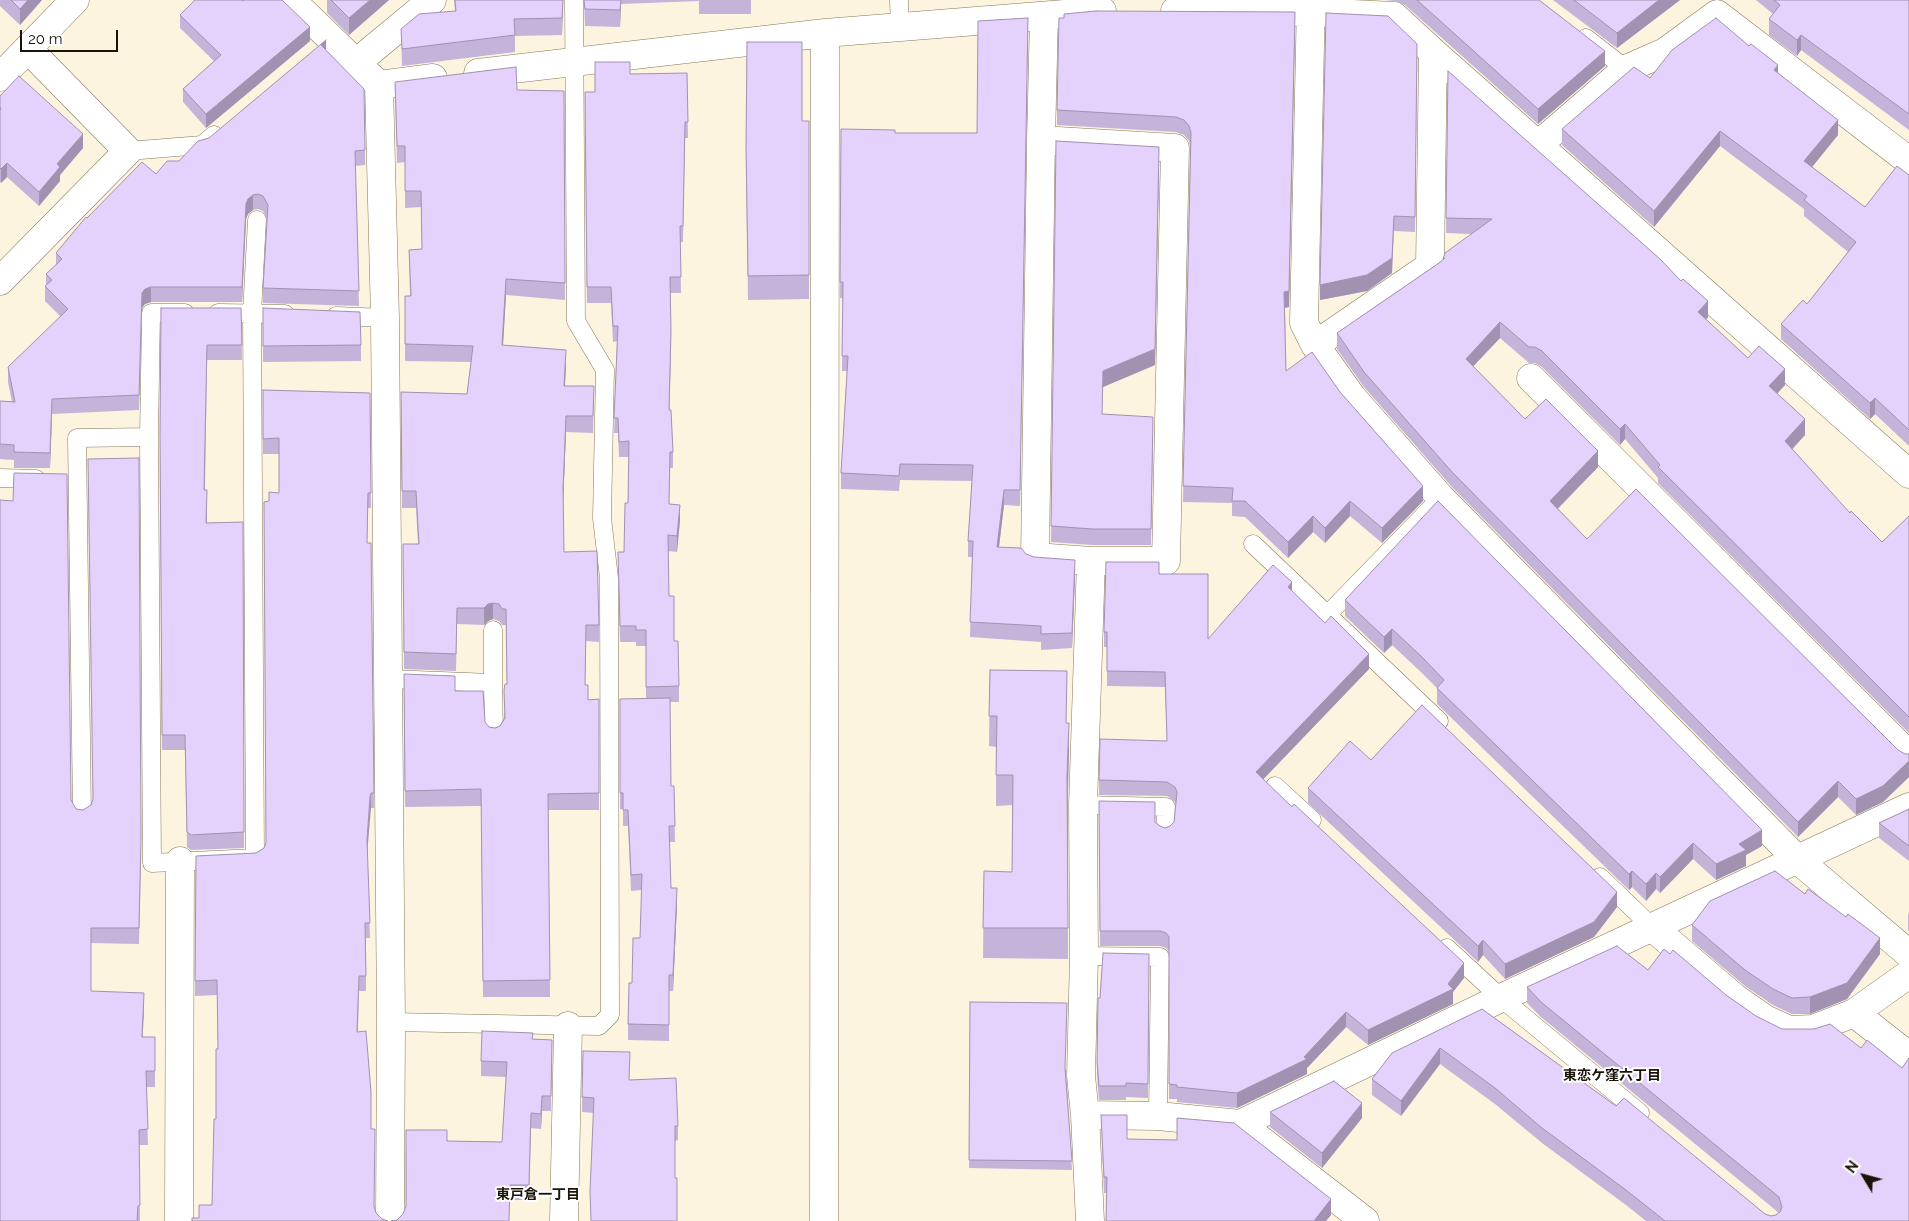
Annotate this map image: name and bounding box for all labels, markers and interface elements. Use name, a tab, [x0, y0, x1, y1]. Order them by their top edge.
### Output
scale bar	[22, 20, 120, 52]
text: 20 m	[28, 30, 63, 48]
district label: 東恋ケ窪六丁目	[1563, 1068, 1661, 1084]
north arrow	[1839, 1151, 1889, 1201]
text: N	[1842, 1158, 1862, 1176]
district label: 東戸倉一丁目	[496, 1187, 580, 1203]

